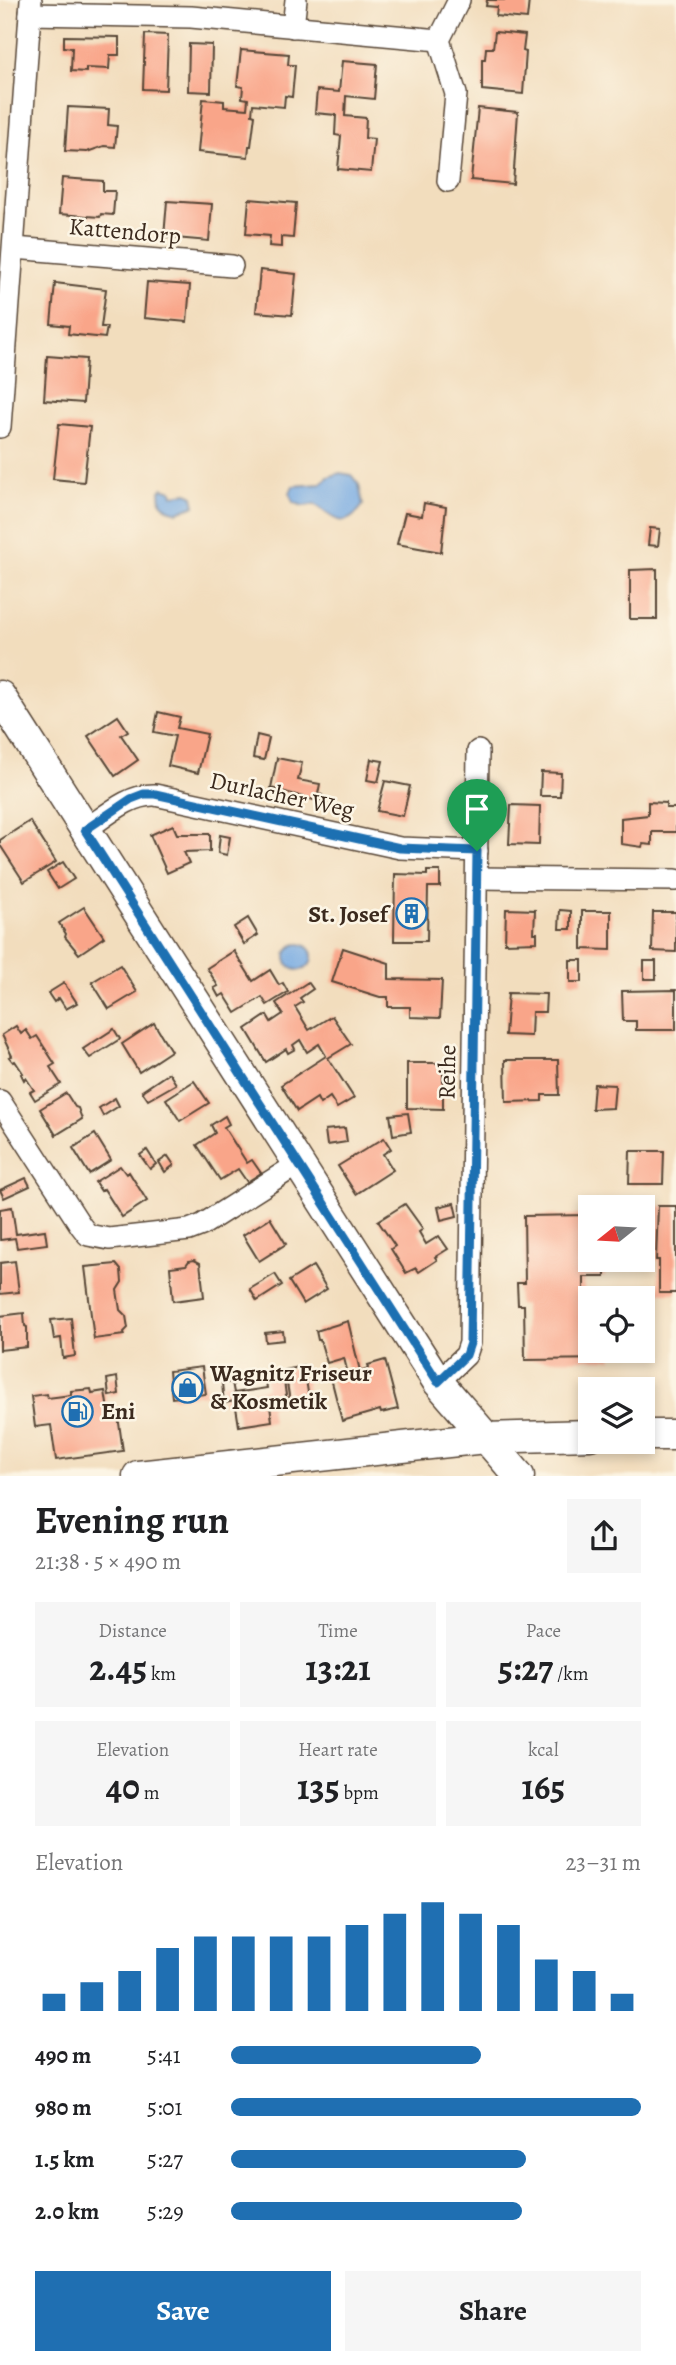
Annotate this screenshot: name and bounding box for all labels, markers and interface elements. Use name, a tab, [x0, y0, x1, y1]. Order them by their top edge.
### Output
street label: Kattendorp	[68, 210, 182, 252]
street label: Durlacher Weg	[207, 764, 357, 826]
pin	[447, 779, 507, 851]
icon: arrive	[458, 790, 496, 828]
building icon: St. Josef	[394, 897, 428, 931]
place label: St. Josef	[308, 898, 392, 930]
street label: Reihe	[431, 1044, 463, 1100]
north arrow	[578, 1195, 654, 1272]
map controls	[578, 1195, 655, 1454]
button: locate	[578, 1286, 655, 1363]
place label: Wagnitz Friseur & Kosmetik	[209, 1357, 372, 1417]
shop icon: Wagnitz Friseur & Kosmetik	[170, 1370, 204, 1404]
button: layers	[578, 1377, 655, 1454]
fuel station icon: Eni	[61, 1394, 95, 1428]
place label: Eni	[101, 1395, 135, 1427]
text: Evening run	[35, 1494, 229, 1546]
button: share	[567, 1499, 641, 1573]
text: 21:38 · 5 × 490 m	[35, 1546, 181, 1577]
text: Distance	[99, 1618, 167, 1644]
text: Time	[318, 1618, 358, 1644]
text: Pace	[526, 1618, 561, 1644]
text: 2.45	[89, 1644, 147, 1692]
text: 13:21	[305, 1644, 371, 1692]
text: 5:27	[498, 1644, 553, 1692]
text: km	[147, 1661, 176, 1687]
text: /km	[553, 1661, 589, 1687]
text: Elevation	[96, 1737, 169, 1763]
text: Heart rate	[298, 1737, 378, 1763]
text: kcal	[528, 1737, 559, 1763]
text: 40	[106, 1763, 140, 1811]
text: 135	[297, 1763, 340, 1811]
text: 165	[521, 1763, 565, 1811]
text: m	[140, 1780, 159, 1806]
text: bpm	[340, 1780, 379, 1806]
text: Elevation	[35, 1847, 123, 1878]
text: 23–31 m	[565, 1847, 641, 1878]
text: 490 m	[35, 2040, 91, 2071]
text: 5:41	[147, 2040, 181, 2071]
text: 980 m	[35, 2092, 92, 2123]
text: 5:01	[147, 2092, 183, 2123]
text: 1.5 km	[35, 2144, 95, 2175]
text: 5:27	[147, 2144, 183, 2175]
text: 2.0 km	[35, 2196, 99, 2227]
text: 5:29	[147, 2196, 184, 2227]
button: Save	[35, 2271, 331, 2351]
button: Share	[345, 2271, 641, 2351]

